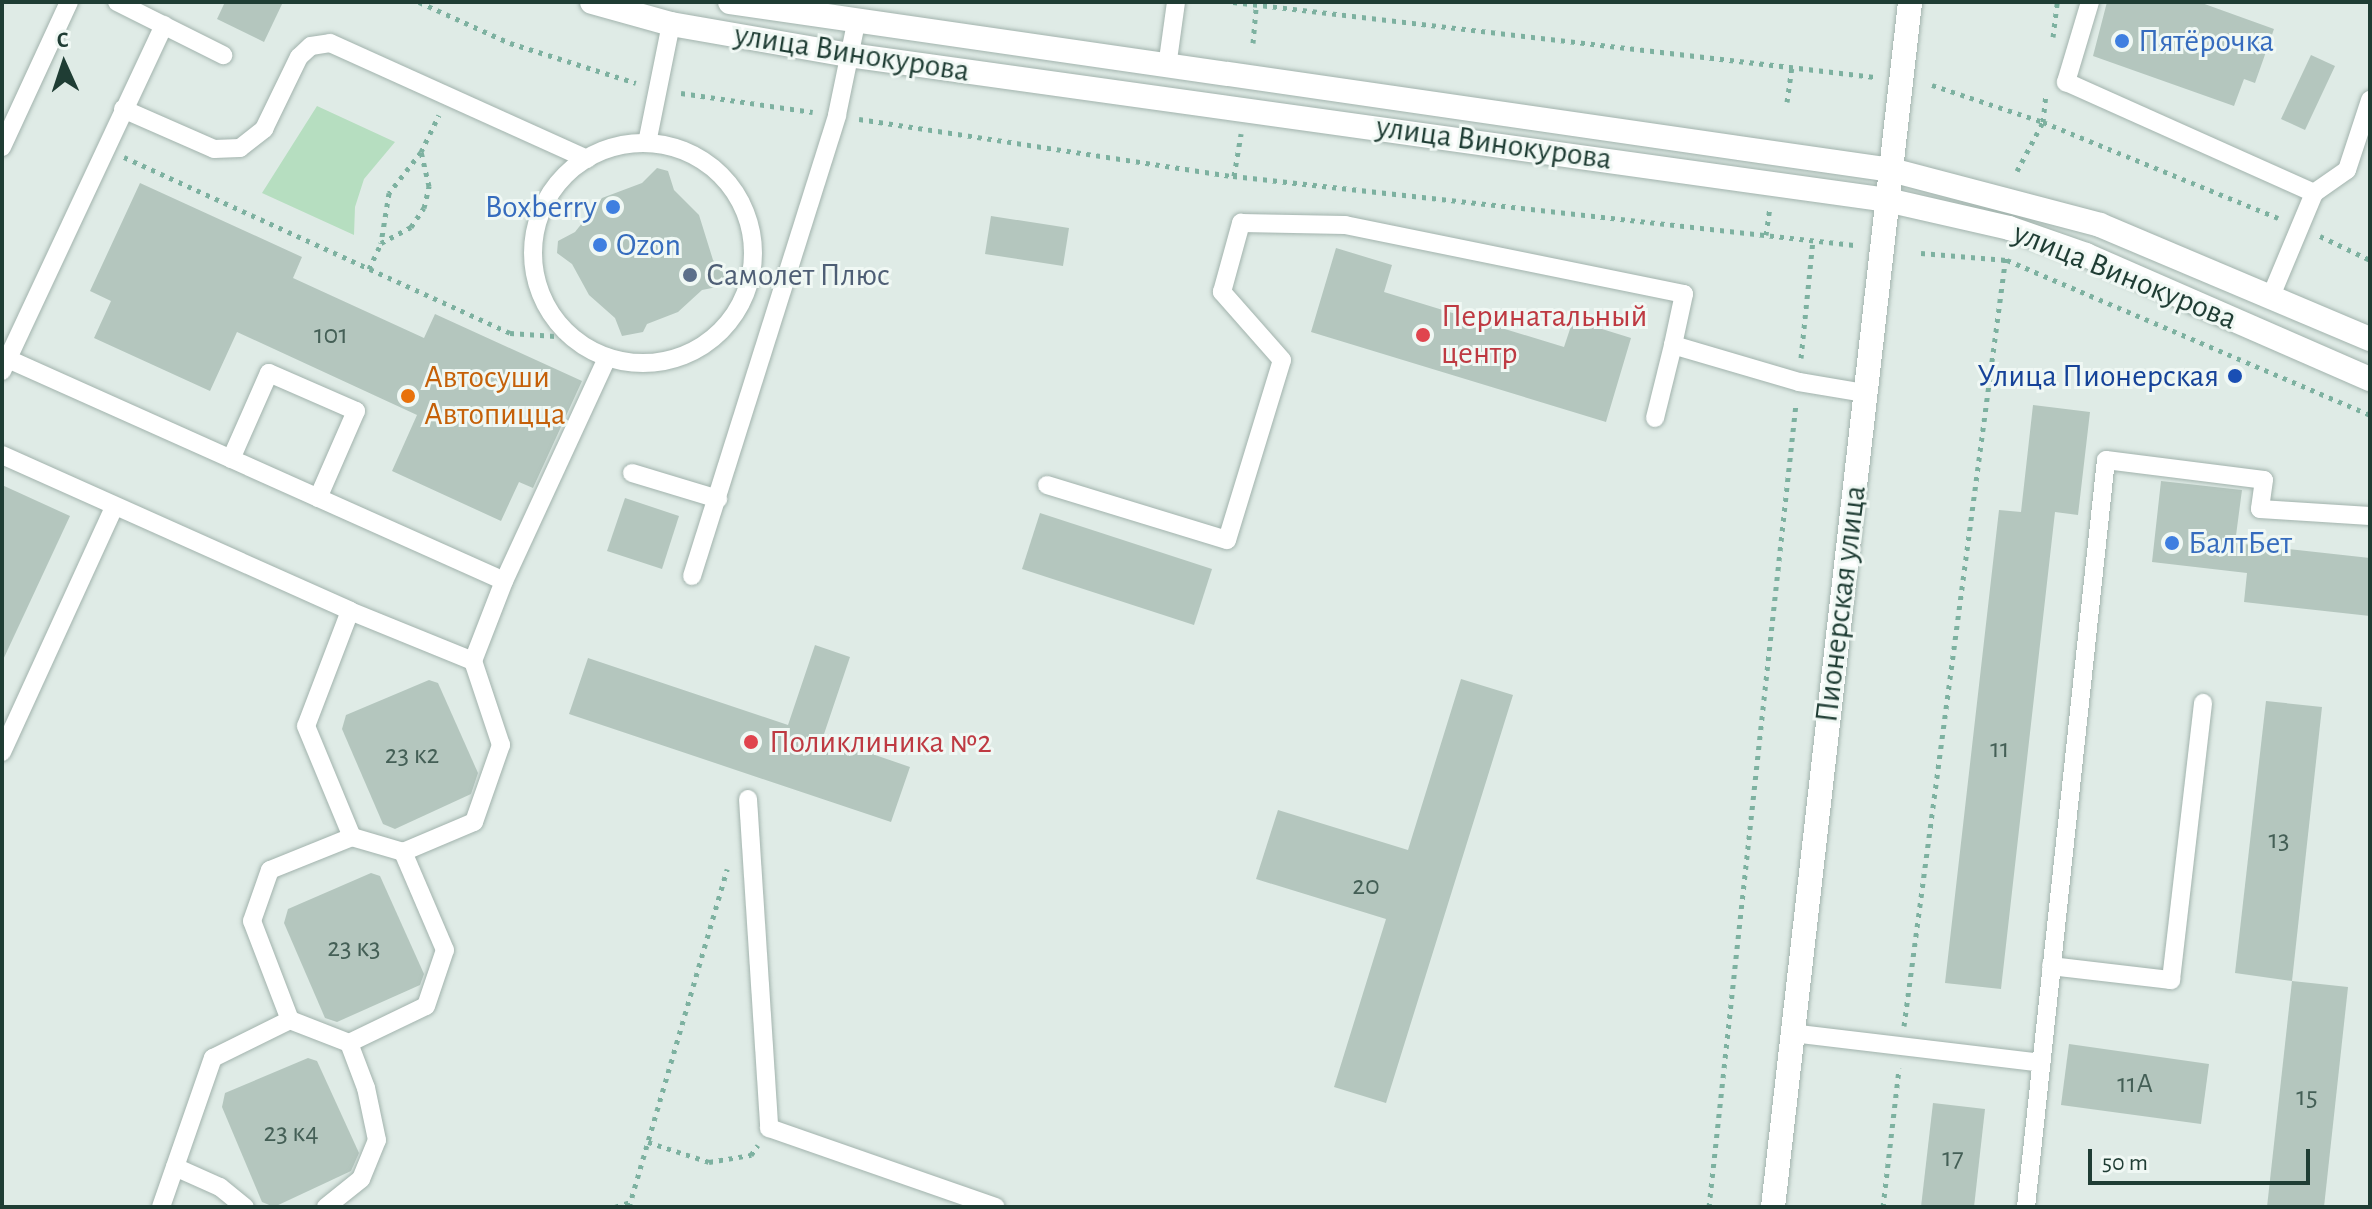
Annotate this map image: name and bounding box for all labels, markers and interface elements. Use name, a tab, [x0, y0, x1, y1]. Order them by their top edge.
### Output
street label: улица Винокурова	[732, 15, 972, 91]
place label: Пятёрочка	[2138, 22, 2274, 60]
north arrow	[24, 24, 104, 104]
text: С	[56, 29, 69, 51]
marker: Пятёрочка	[2113, 32, 2131, 50]
street label: улица Винокурова	[1374, 107, 1614, 179]
place label: Boxberry	[485, 188, 597, 226]
marker: Boxberry	[604, 198, 622, 216]
street label: улица Винокурова	[2008, 214, 2242, 338]
place label: Ozon	[616, 226, 681, 264]
marker: Ozon	[591, 236, 609, 254]
place label: Самолет Плюс	[706, 256, 890, 294]
marker: Самолет Плюс	[681, 266, 699, 284]
place label: Перинатальный центр	[1441, 298, 1647, 373]
house number: 101	[314, 318, 348, 352]
marker: Перинатальный центр	[1412, 324, 1434, 346]
place label: Улица Пионерская	[1977, 357, 2219, 395]
place label: Автосуши Автопицца	[424, 359, 566, 434]
marker: Улица Пионерская	[2226, 367, 2244, 385]
marker: Автосуши Автопицца	[399, 387, 417, 405]
street label: Пионерская улица	[1807, 483, 1875, 725]
place label: БалтБет	[2188, 524, 2292, 562]
marker: БалтБет	[2163, 534, 2181, 552]
place label: Поликлиника №2	[769, 723, 992, 761]
marker: Поликлиника №2	[740, 731, 762, 753]
house number: 11	[1990, 732, 2010, 766]
house number: 23 к2	[385, 738, 439, 772]
house number: 13	[2268, 823, 2290, 857]
house number: 20	[1352, 869, 1380, 903]
house number: 23 к3	[327, 931, 381, 965]
house number: 11А	[2117, 1067, 2153, 1101]
house number: 15	[2296, 1080, 2318, 1114]
house number: 23 к4	[263, 1116, 319, 1150]
scale bar	[2092, 1133, 2314, 1183]
house number: 17	[1942, 1141, 1964, 1175]
text: 50 m	[2102, 1151, 2148, 1175]

